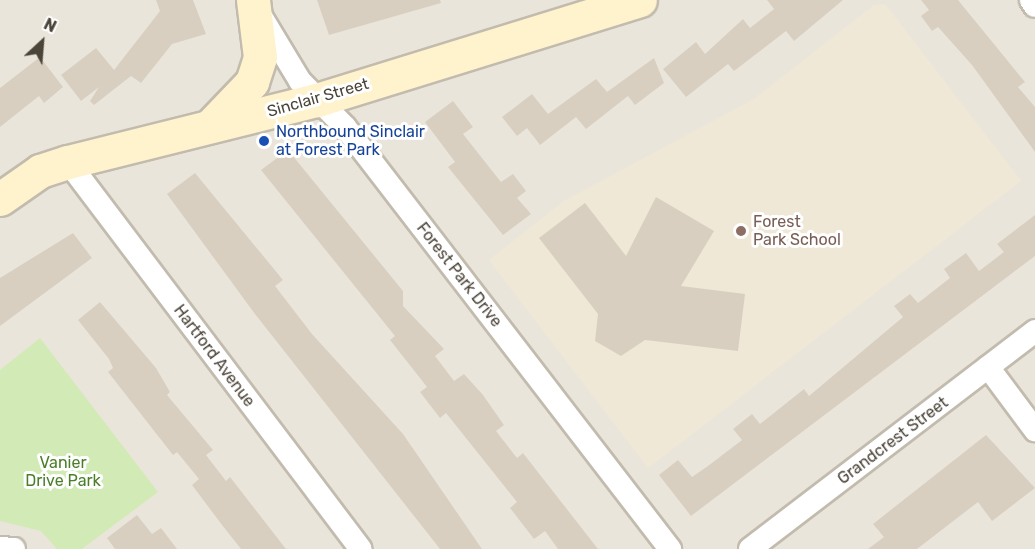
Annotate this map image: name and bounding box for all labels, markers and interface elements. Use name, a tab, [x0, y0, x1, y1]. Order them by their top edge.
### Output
north arrow	[12, 12, 72, 72]
text: N	[41, 14, 59, 36]
street label: Sinclair Street	[265, 74, 371, 122]
place label: Northbound Sinclair at Forest Park	[276, 122, 425, 160]
marker: Northbound Sinclair at Forest Park	[257, 134, 271, 148]
place label: Forest Park School	[753, 212, 841, 250]
street label: Forest Park Drive	[412, 219, 506, 331]
marker: Forest Park School	[734, 224, 748, 238]
street label: Hartford Avenue	[169, 301, 259, 411]
street label: Grandcrest Street	[834, 393, 952, 489]
park label: Vanier Drive Park	[25, 453, 101, 491]

